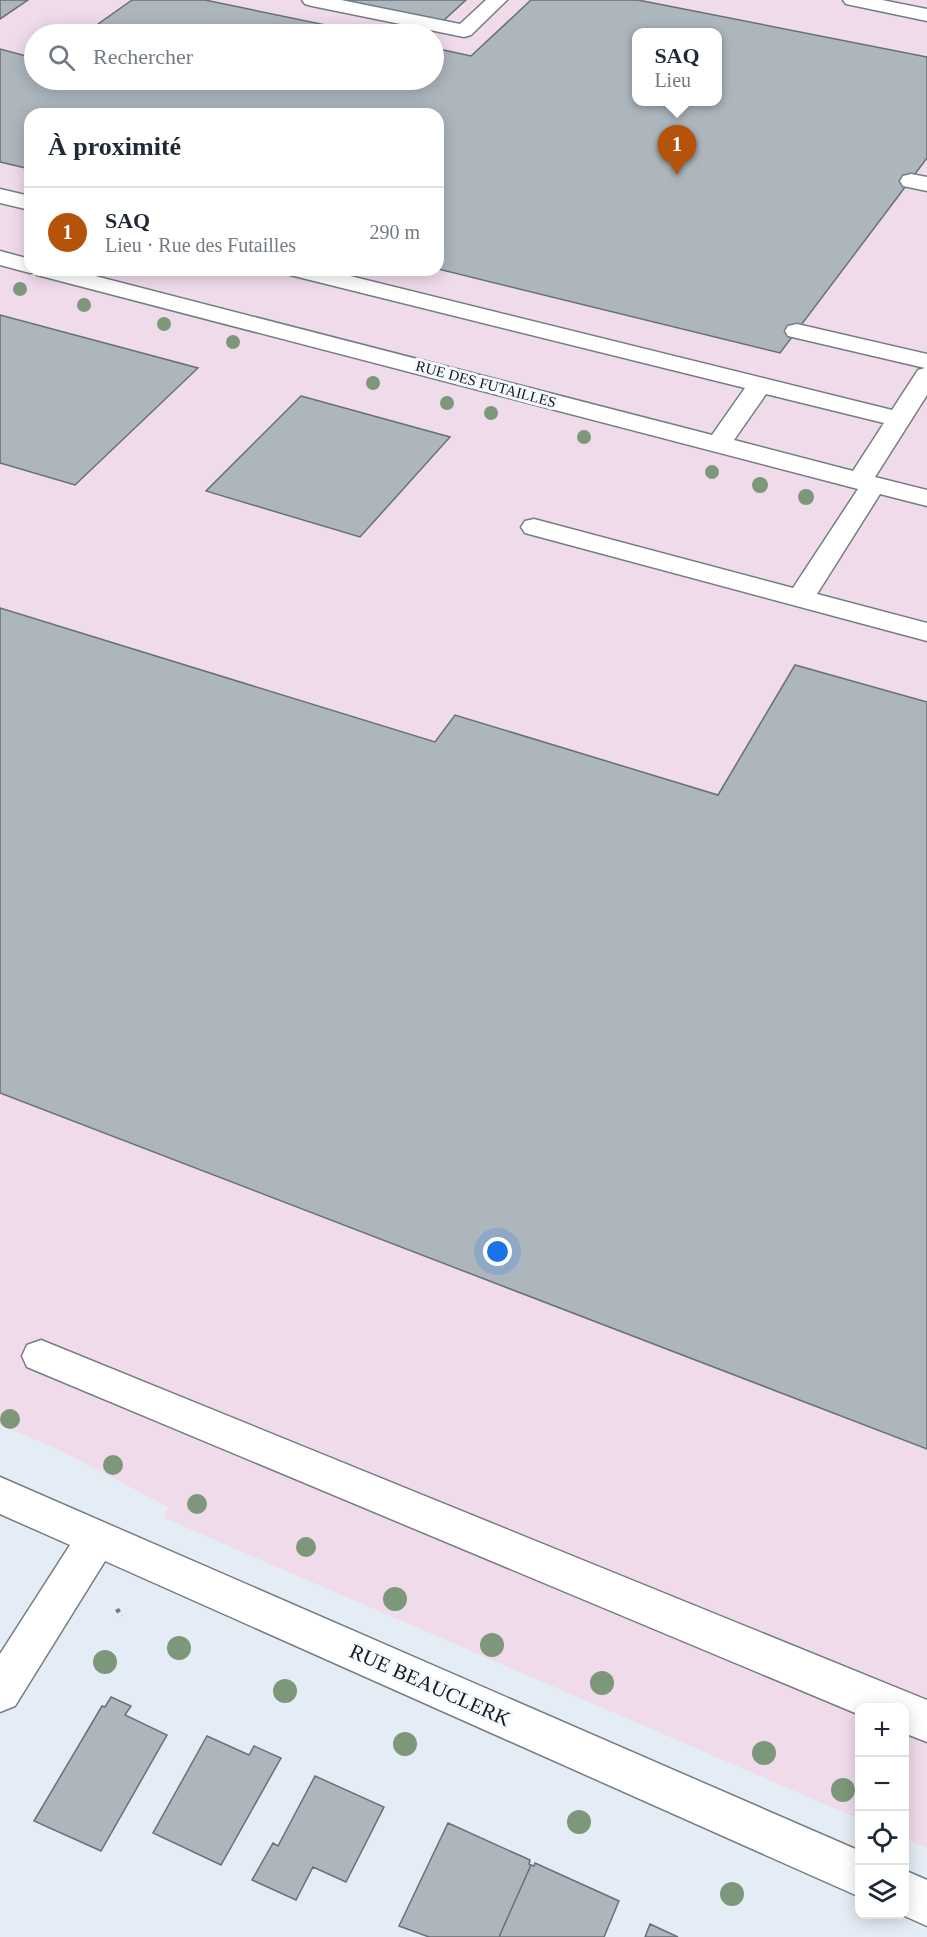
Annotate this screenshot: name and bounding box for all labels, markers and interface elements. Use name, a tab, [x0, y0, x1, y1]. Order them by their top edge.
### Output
search box	[24, 24, 444, 90]
popup	[632, 28, 722, 106]
icon: search	[45, 41, 78, 74]
text: SAQ	[654, 43, 700, 68]
text: Rechercher	[93, 44, 193, 69]
text: Lieu	[654, 69, 691, 91]
pin: 1	[658, 126, 696, 175]
text: À proximité	[48, 132, 181, 161]
text: SAQ	[105, 208, 150, 233]
text: 1	[63, 221, 73, 243]
text: 290 m	[369, 221, 420, 243]
text: Lieu · Rue des Futailles	[105, 234, 296, 256]
street label: RUE DES FUTAILLES	[414, 358, 558, 410]
your location	[483, 1237, 512, 1266]
street label: RUE BEAUCLERK	[346, 1639, 514, 1731]
map controls	[855, 1703, 909, 1919]
button: +	[855, 1703, 909, 1757]
button: −	[855, 1757, 909, 1811]
button: locate	[855, 1811, 909, 1865]
button: layers	[855, 1865, 909, 1919]

